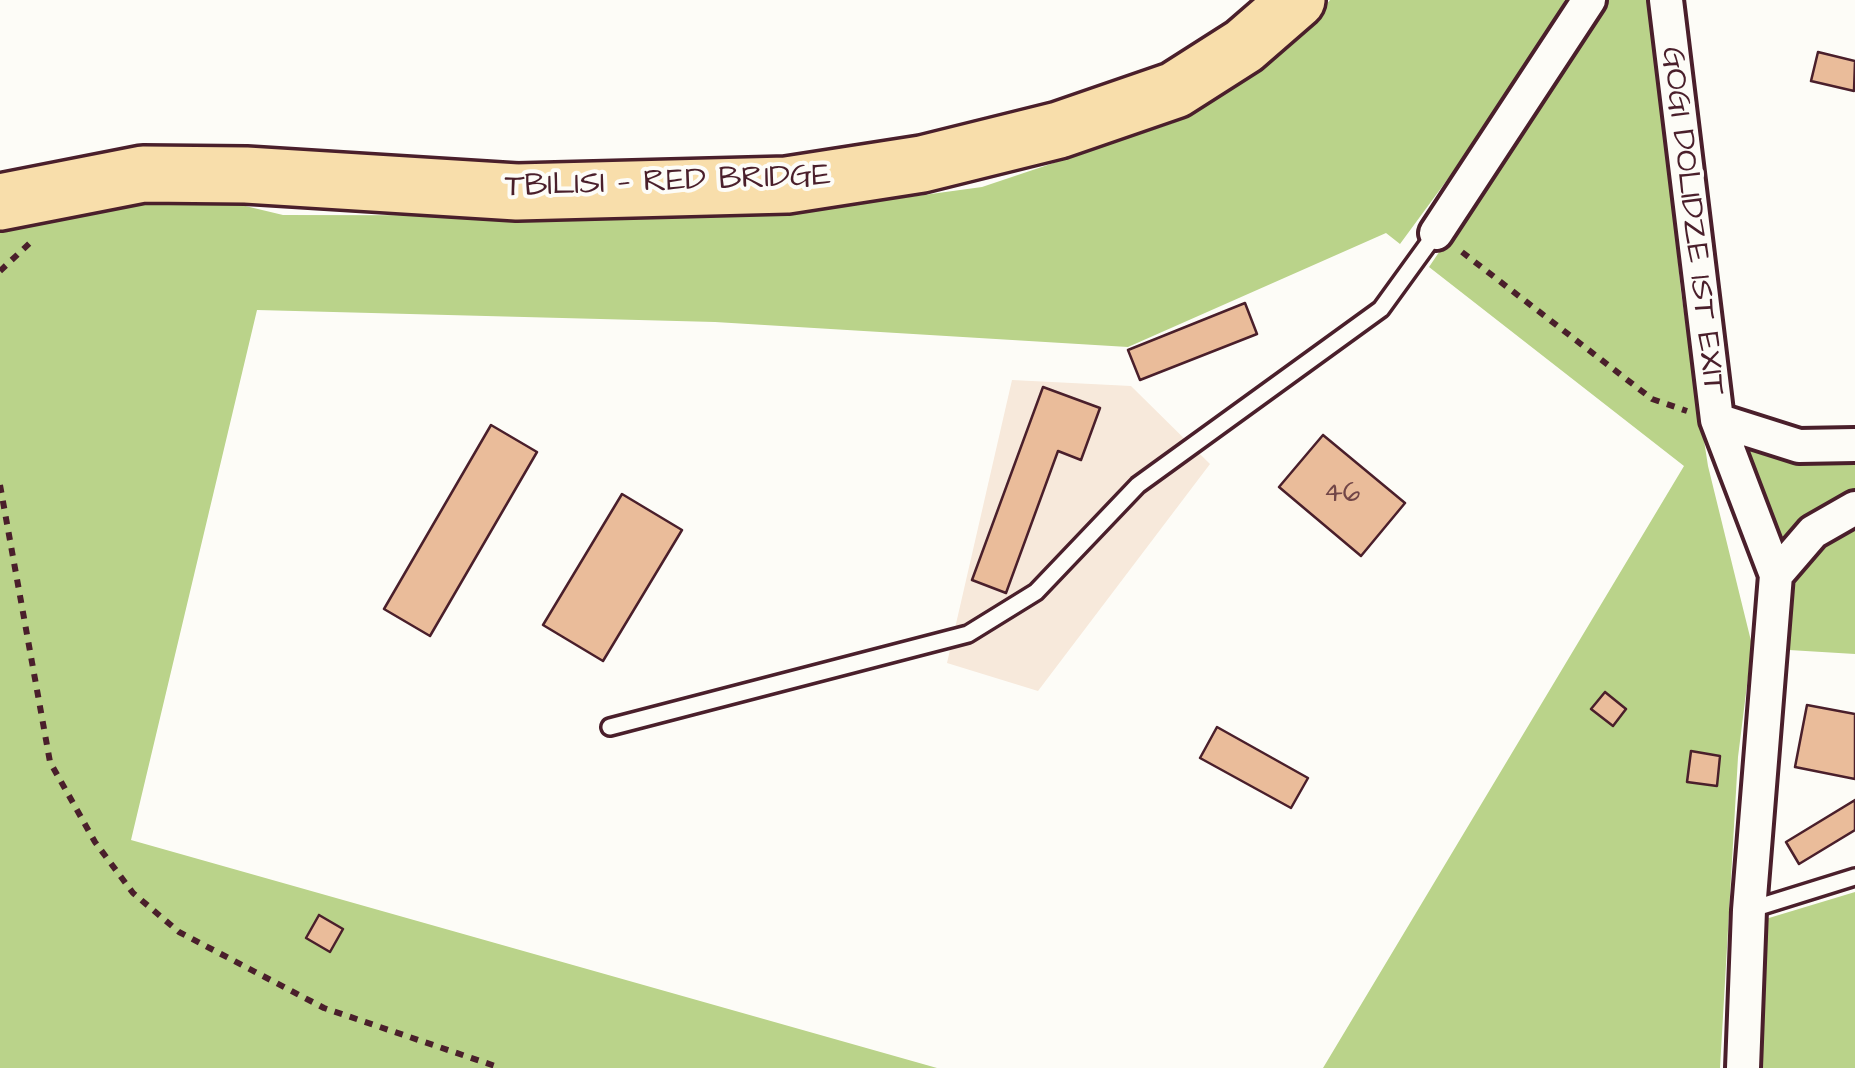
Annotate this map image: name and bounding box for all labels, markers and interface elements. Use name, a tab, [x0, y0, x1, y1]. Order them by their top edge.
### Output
street label: GOGI DOLIDZE 1ST EXIT	[1651, 45, 1731, 397]
street label: TBILISI — RED BRIDGE	[504, 158, 832, 208]
house number: 46	[1324, 478, 1360, 512]

